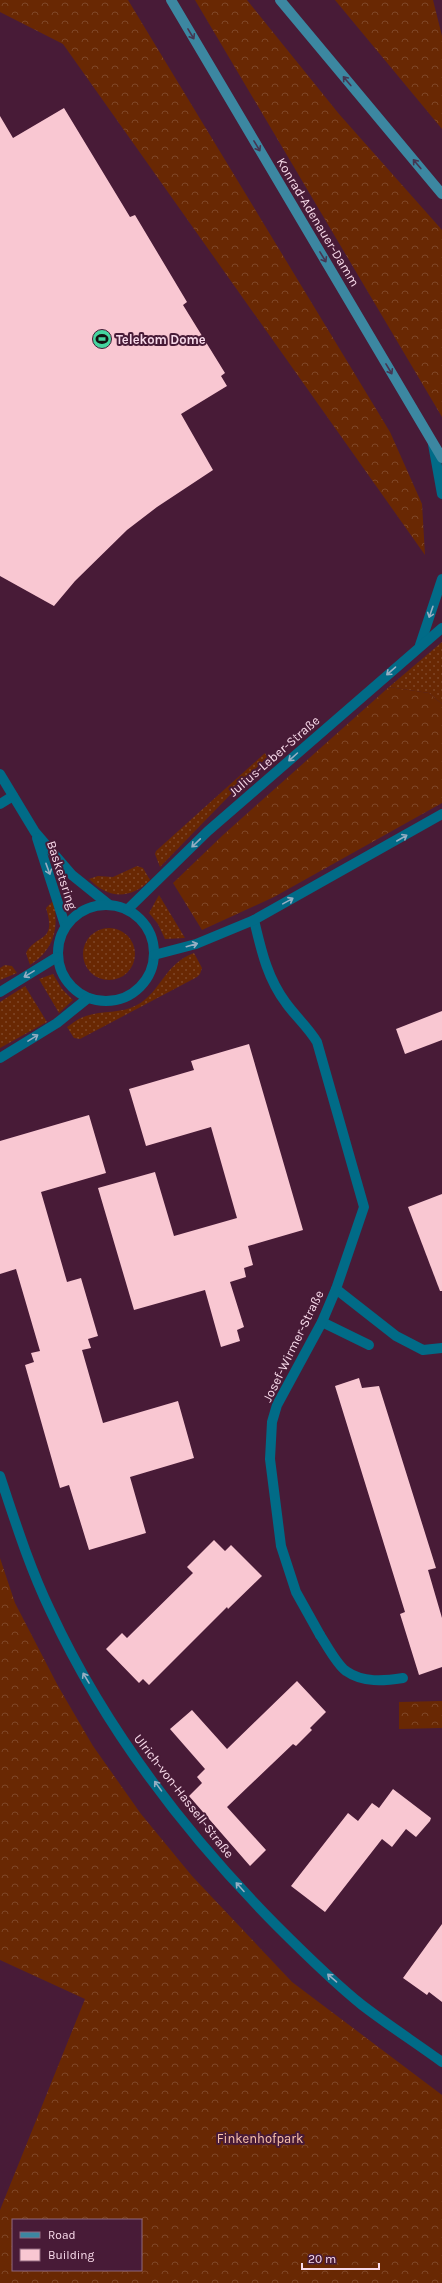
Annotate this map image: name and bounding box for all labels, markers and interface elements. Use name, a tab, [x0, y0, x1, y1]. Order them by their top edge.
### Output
one-way arrow	[188, 28, 196, 40]
one-way arrow	[343, 75, 352, 86]
one-way arrow	[254, 140, 262, 152]
street label: Konrad-Adenauer-Damm	[274, 155, 362, 289]
one-way arrow	[412, 158, 421, 169]
one-way arrow	[320, 251, 328, 263]
sports icon: Telekom Dome	[91, 328, 113, 350]
place label: Telekom Dome	[116, 332, 206, 347]
one-way arrow	[386, 363, 394, 375]
one-way arrow	[427, 606, 434, 619]
one-way arrow	[386, 666, 396, 675]
street label: Julius-Leber-Straße	[226, 712, 323, 800]
one-way arrow	[287, 752, 298, 761]
one-way arrow	[396, 833, 408, 841]
street label: Basketsring	[44, 839, 80, 912]
one-way arrow	[191, 839, 201, 848]
one-way arrow	[44, 862, 52, 874]
one-way arrow	[282, 897, 294, 904]
one-way arrow	[185, 941, 198, 948]
one-way arrow	[23, 971, 35, 979]
one-way arrow	[27, 1033, 39, 1041]
street label: Josef-Wirmer-Straße	[259, 1287, 327, 1404]
one-way arrow	[81, 1672, 89, 1684]
street label: Ulrich-von-Hassell-Straße	[131, 1731, 237, 1861]
one-way arrow	[153, 1781, 162, 1792]
one-way arrow	[235, 1882, 245, 1892]
one-way arrow	[327, 1974, 337, 1983]
park label: Finkenhofpark	[217, 2131, 303, 2146]
legend	[12, 2219, 142, 2271]
text: Road	[48, 2228, 76, 2242]
scale bar	[302, 2245, 379, 2271]
text: Building	[48, 2248, 95, 2262]
text: 20 m	[308, 2252, 336, 2266]

